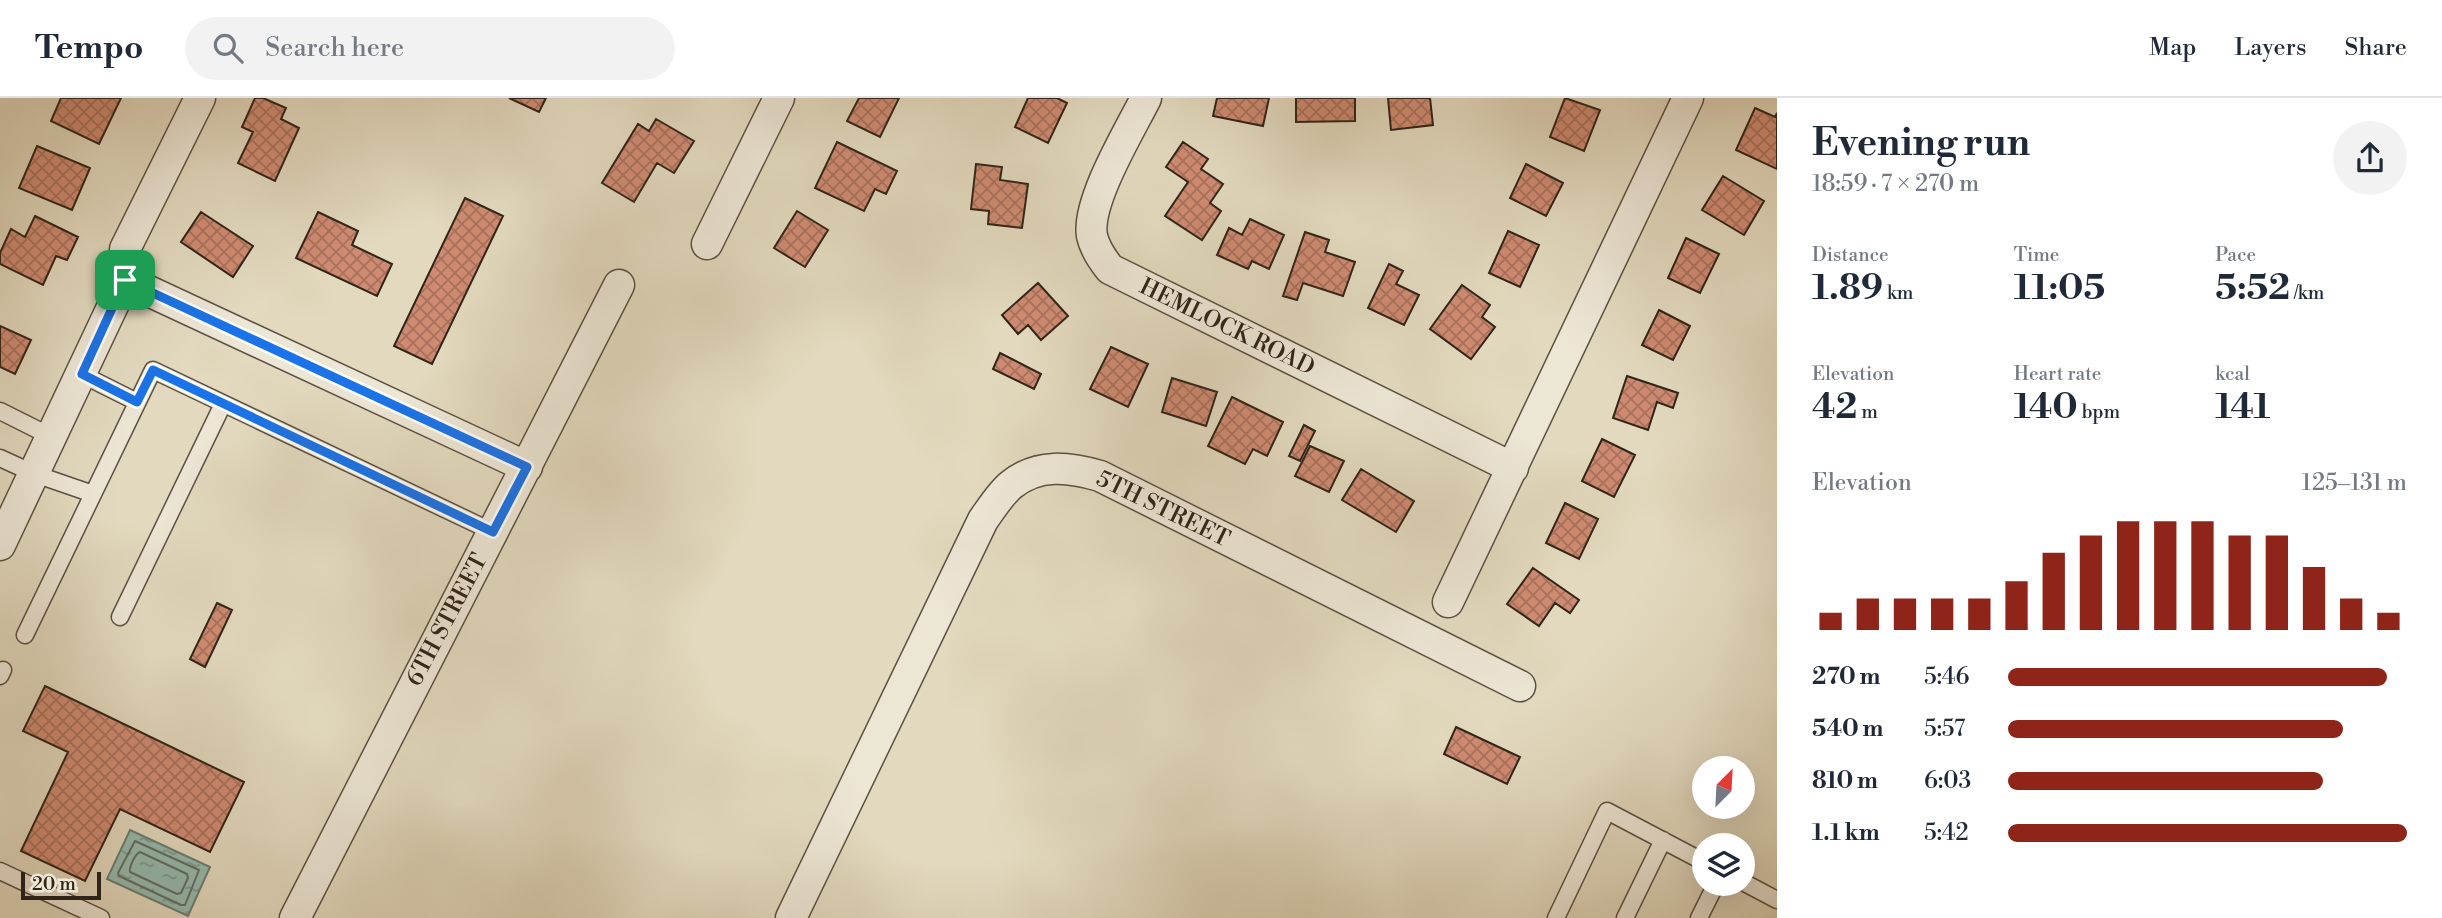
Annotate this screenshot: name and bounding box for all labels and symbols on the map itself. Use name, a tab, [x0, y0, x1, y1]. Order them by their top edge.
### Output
pin	[95, 250, 155, 310]
street label: HEMLOCK ROAD	[1135, 272, 1319, 382]
street label: 5TH STREET	[1092, 465, 1234, 553]
street label: 6TH STREET	[400, 549, 494, 691]
north arrow	[1692, 756, 1755, 819]
scale bar	[21, 869, 102, 901]

